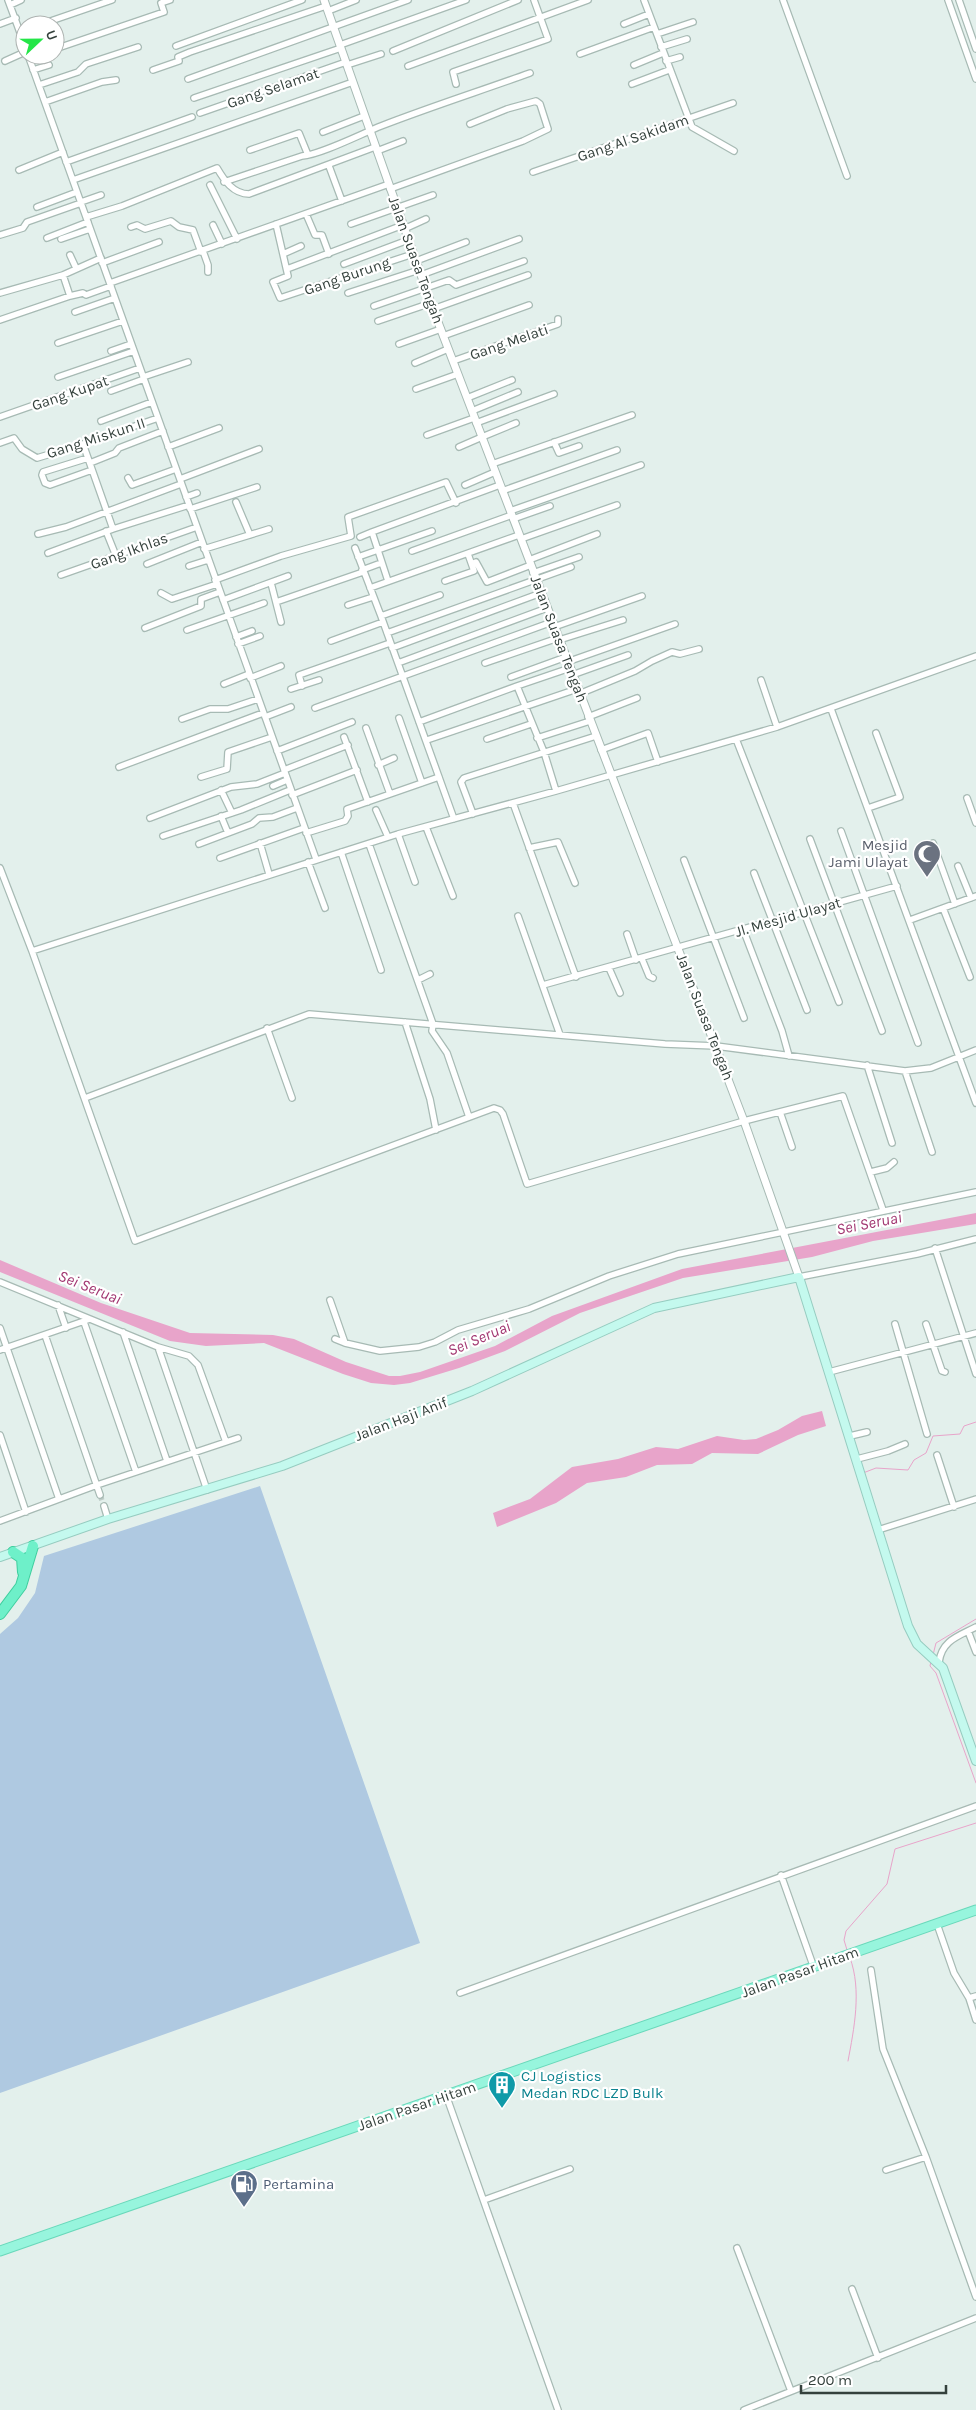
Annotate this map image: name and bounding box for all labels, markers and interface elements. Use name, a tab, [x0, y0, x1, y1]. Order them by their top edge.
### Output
north arrow	[15, 15, 65, 65]
text: U	[42, 28, 61, 43]
street label: Gang Selamat	[225, 64, 322, 112]
street label: Gang Al Sakidam	[575, 110, 691, 166]
street label: Jalan Suasa Tengah	[385, 194, 447, 326]
street label: Gang Burung	[302, 253, 393, 299]
street label: Gang Melati	[467, 320, 551, 364]
street label: Gang Kupat	[29, 371, 111, 415]
street label: Gang Miskun II	[44, 414, 148, 462]
street label: Gang Ikhlas	[88, 529, 170, 573]
street label: Jalan Suasa Tengah	[527, 573, 591, 705]
place label: Mesjid Jami Ulayat	[828, 836, 908, 871]
mosque icon: Mesjid Jami Ulayat	[912, 839, 942, 878]
street label: Jl. Mesjid Ulayat	[733, 893, 843, 941]
street label: Jalan Suasa Tengah	[673, 951, 737, 1083]
water label: Sei Seruai	[835, 1207, 903, 1239]
water label: Sei Seruai	[56, 1266, 124, 1308]
water label: Sei Seruai	[445, 1316, 513, 1360]
street label: Jalan Haji Anif	[352, 1393, 451, 1445]
street label: Jalan Pasar Hitam	[739, 1942, 861, 2002]
place label: CJ Logistics Medan RDC LZD Bulk	[521, 2067, 663, 2102]
building icon: CJ Logistics Medan RDC LZD Bulk	[487, 2070, 517, 2109]
street label: Jalan Pasar Hitam	[356, 2077, 478, 2135]
fuel station icon: Pertamina	[229, 2169, 259, 2208]
place label: Pertamina	[263, 2175, 334, 2193]
scale bar	[801, 2362, 946, 2394]
text: 200 m	[808, 2371, 852, 2389]

